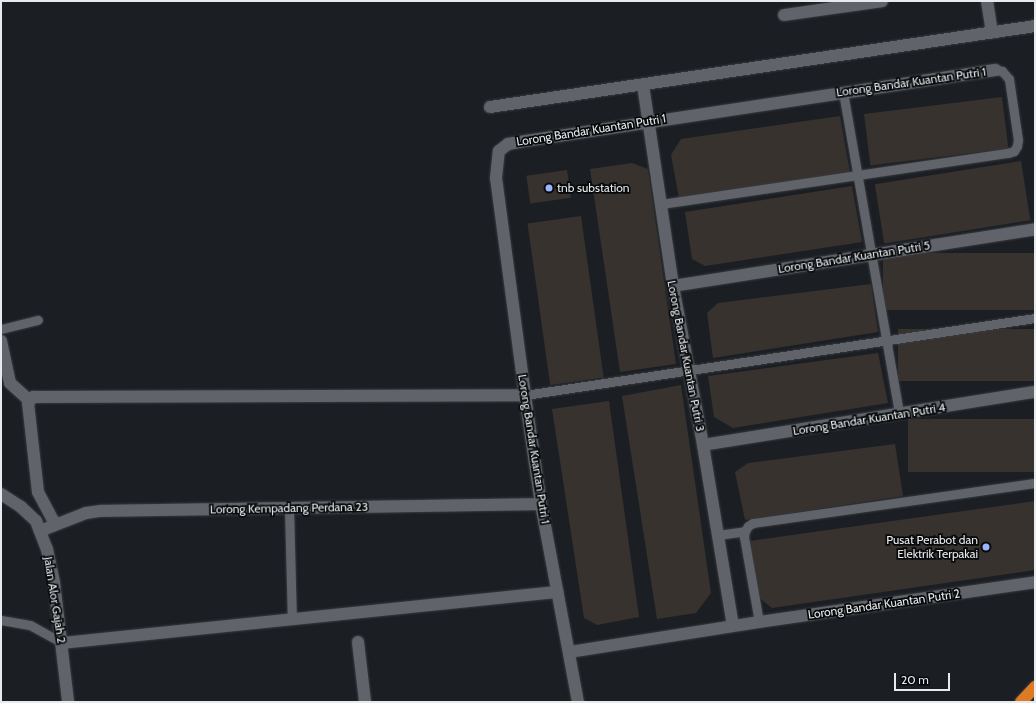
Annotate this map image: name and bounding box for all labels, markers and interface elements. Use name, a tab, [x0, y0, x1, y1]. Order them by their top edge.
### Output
street label: Lorong Bandar Kuantan Putri 1	[835, 64, 987, 100]
street label: Lorong Bandar Kuantan Putri 1	[515, 111, 667, 149]
place label: tnb substation	[557, 181, 630, 195]
marker: tnb substation	[544, 183, 554, 193]
street label: Lorong Bandar Kuantan Putri 5	[777, 238, 931, 276]
street label: Lorong Bandar Kuantan Putri 3	[664, 279, 708, 433]
street label: Lorong Bandar Kuantan Putri 1	[515, 373, 553, 525]
street label: Lorong Bandar Kuantan Putri 4	[792, 400, 946, 438]
street label: Lorong Kempadang Perdana 23	[210, 499, 368, 517]
place label: Pusat Perabot dan Elektrik Terpakai	[886, 533, 978, 561]
marker: Pusat Perabot dan Elektrik Terpakai	[981, 542, 991, 552]
street label: Jalan Alor Gajah 2	[41, 556, 69, 644]
street label: Lorong Bandar Kuantan Putri 2	[807, 586, 961, 622]
scale bar	[896, 665, 952, 691]
text: 20 m	[901, 672, 929, 687]

